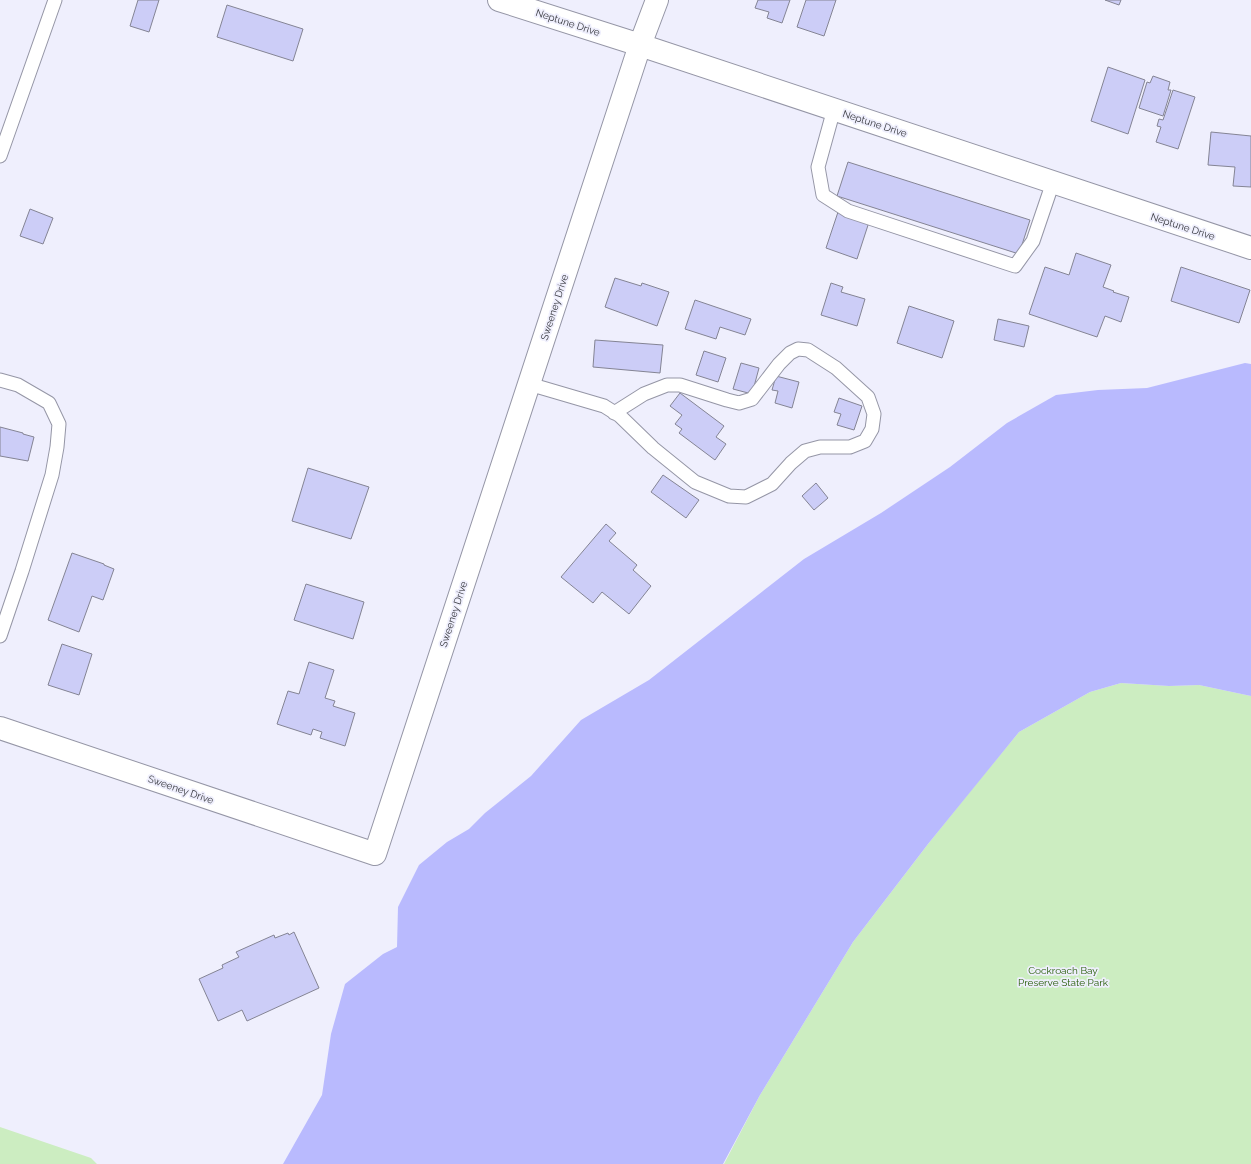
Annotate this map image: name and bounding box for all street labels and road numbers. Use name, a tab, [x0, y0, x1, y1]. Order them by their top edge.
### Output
street label: Neptune Drive	[534, 7, 602, 38]
street label: Neptune Drive	[841, 108, 909, 139]
street label: Neptune Drive	[1149, 211, 1217, 242]
street label: Sweeney Drive	[539, 273, 570, 342]
street label: Sweeney Drive	[438, 580, 469, 649]
street label: Sweeney Drive	[147, 773, 215, 806]

